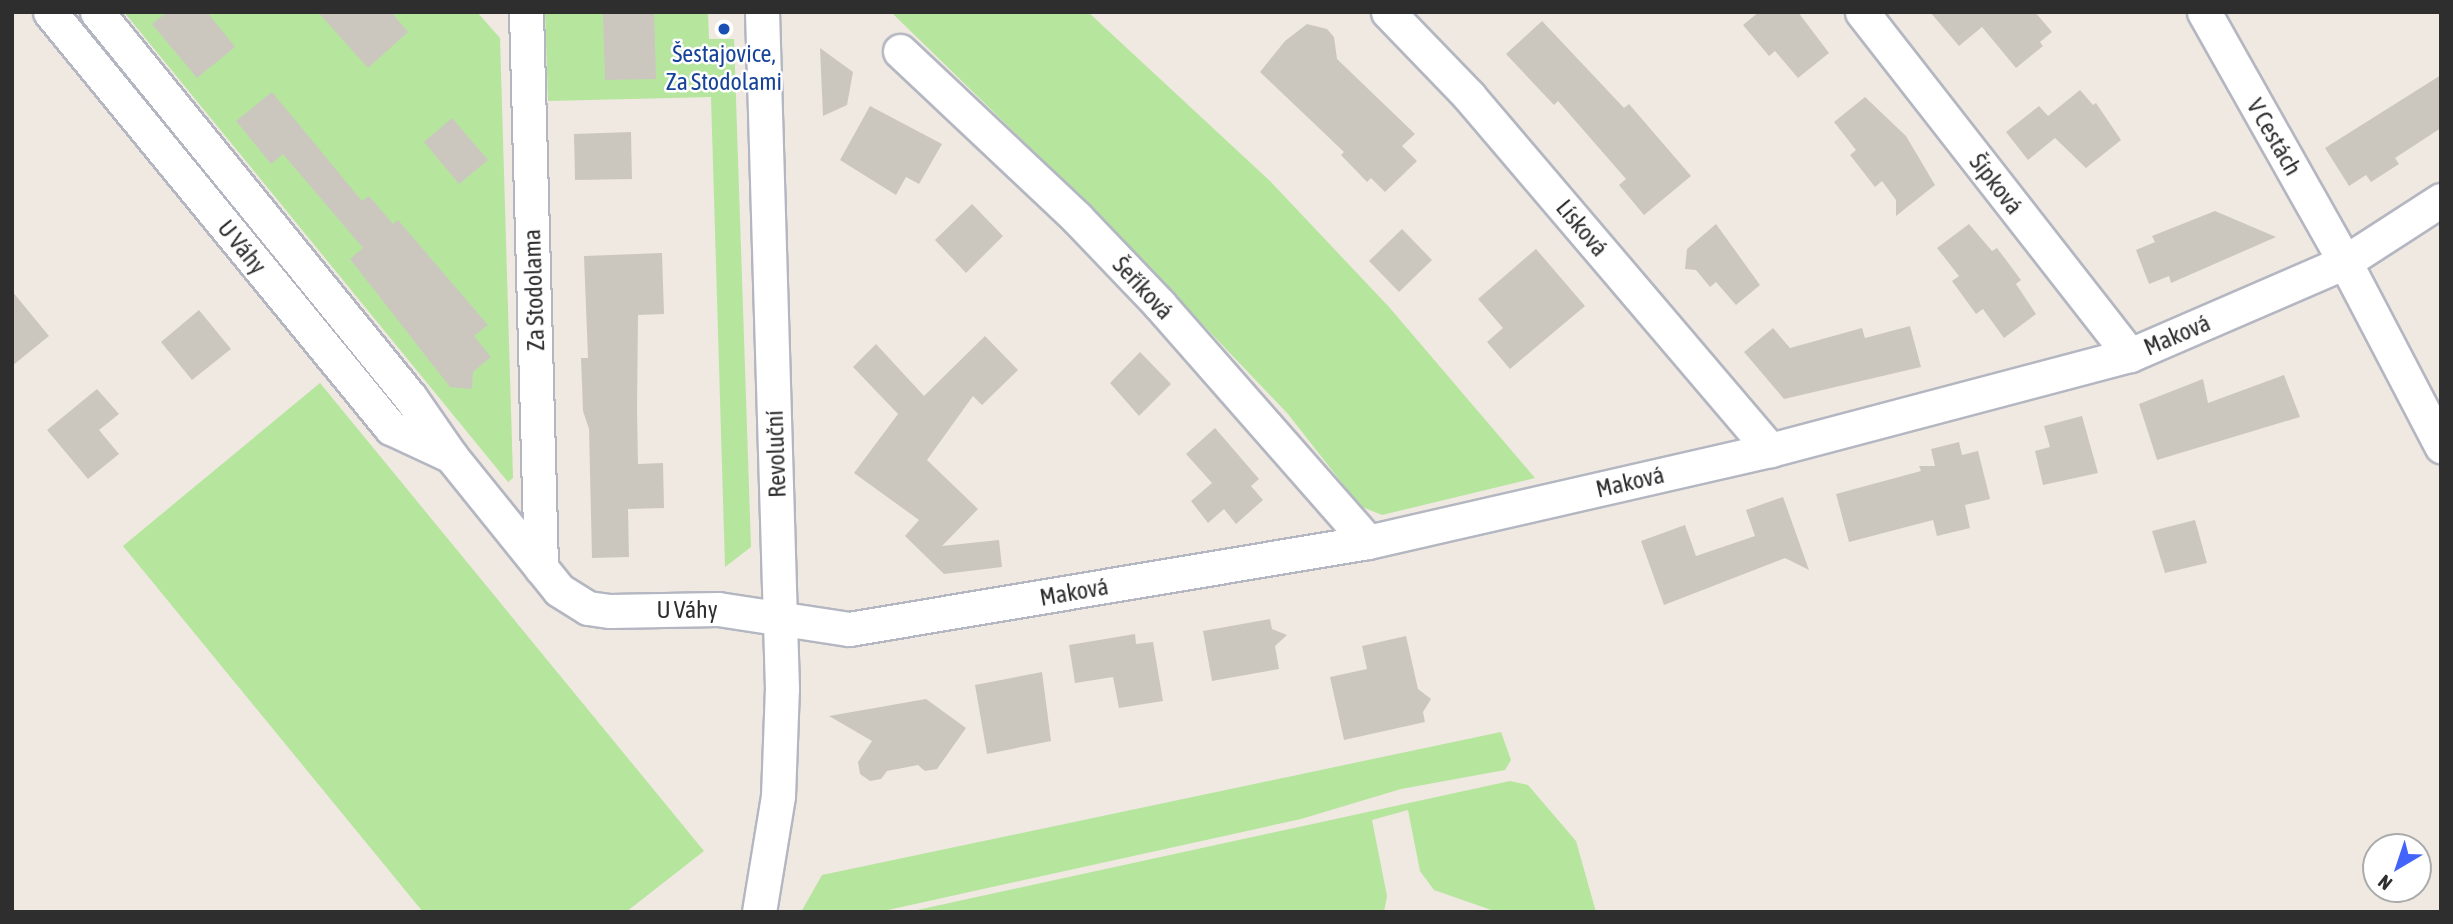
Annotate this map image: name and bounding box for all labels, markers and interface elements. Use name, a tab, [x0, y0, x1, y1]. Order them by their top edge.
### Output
marker: Šestajovice, Za Stodolami	[716, 21, 732, 37]
place label: Šestajovice, Za Stodolami	[666, 40, 782, 96]
street label: V Cestách	[2241, 94, 2307, 180]
street label: Šípková	[1963, 148, 2029, 220]
street label: Lísková	[1550, 194, 1614, 262]
street label: U Váhy	[212, 214, 272, 280]
street label: Za Stodolama	[517, 229, 551, 351]
street label: Šeříková	[1107, 251, 1179, 325]
street label: Maková	[2140, 308, 2214, 362]
street label: Revoluční	[760, 410, 792, 498]
street label: Maková	[1593, 460, 1667, 504]
street label: Maková	[1037, 572, 1111, 612]
street label: U Váhy	[656, 596, 718, 624]
north arrow	[2362, 833, 2432, 903]
text: N	[2374, 871, 2396, 895]

